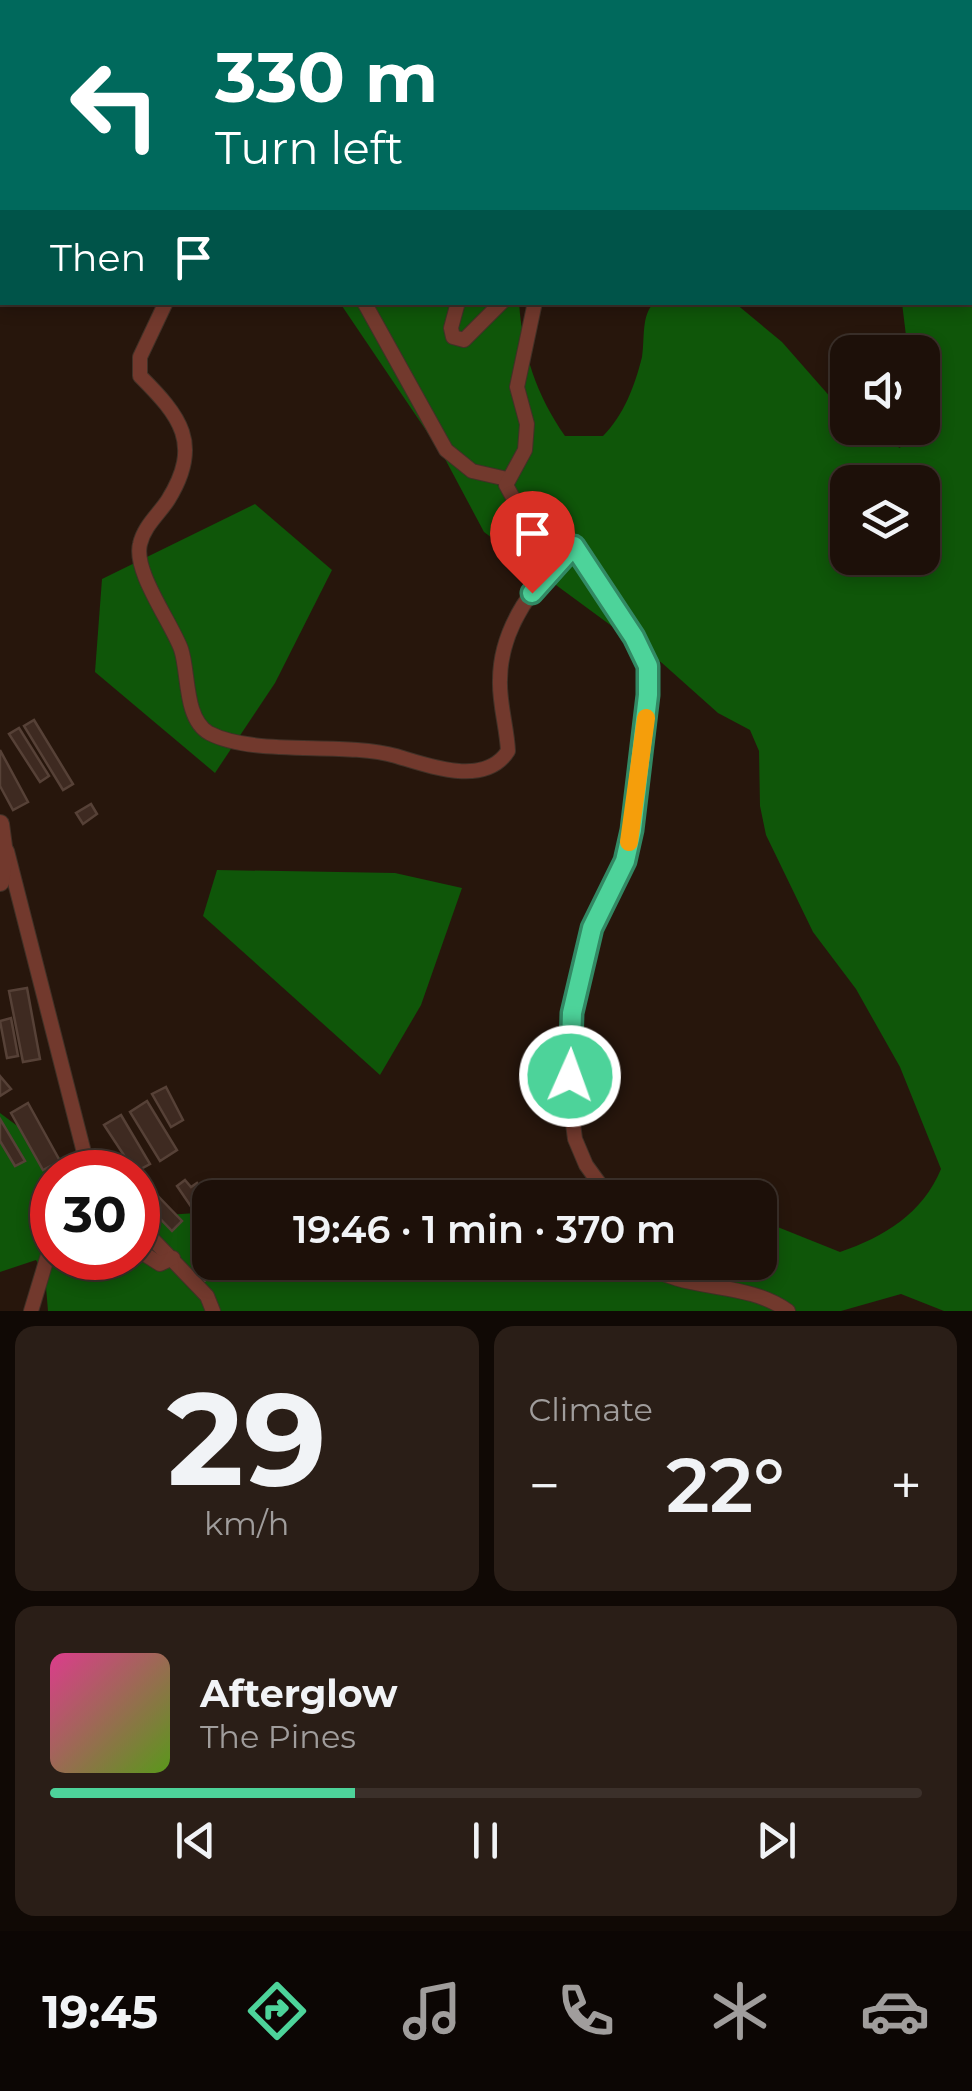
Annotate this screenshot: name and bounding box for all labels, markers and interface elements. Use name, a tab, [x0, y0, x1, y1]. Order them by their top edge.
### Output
text: 330 m	[215, 34, 438, 120]
icon: left	[50, 40, 180, 170]
text: Turn left	[215, 120, 403, 175]
icon: arrive	[166, 230, 221, 285]
text: Then	[50, 234, 146, 281]
map controls	[830, 335, 940, 575]
button: sound	[830, 335, 940, 445]
button: layers	[830, 465, 940, 575]
pin	[490, 491, 575, 594]
icon: arrive	[505, 506, 560, 561]
position arrow	[518, 1024, 622, 1128]
speed limit sign: 30	[30, 1150, 160, 1280]
text: 19:46 · 1 min · 370 m	[293, 1206, 676, 1253]
text: 29	[167, 1359, 327, 1518]
text: Climate	[529, 1390, 653, 1429]
text: 22°	[666, 1439, 785, 1531]
text: −	[529, 1452, 560, 1519]
text: +	[890, 1452, 922, 1519]
text: km/h	[204, 1504, 289, 1543]
text: Afterglow	[200, 1670, 398, 1717]
text: The Pines	[200, 1717, 356, 1756]
icon: previous	[168, 1813, 223, 1868]
icon: pause	[458, 1813, 513, 1868]
icon: next	[749, 1813, 804, 1868]
icon: directions	[242, 1976, 312, 2046]
icon: music	[397, 1976, 467, 2046]
icon: phone	[551, 1976, 621, 2046]
icon: climate	[705, 1976, 775, 2046]
icon: car	[860, 1976, 930, 2046]
text: 19:45	[42, 1984, 158, 2039]

